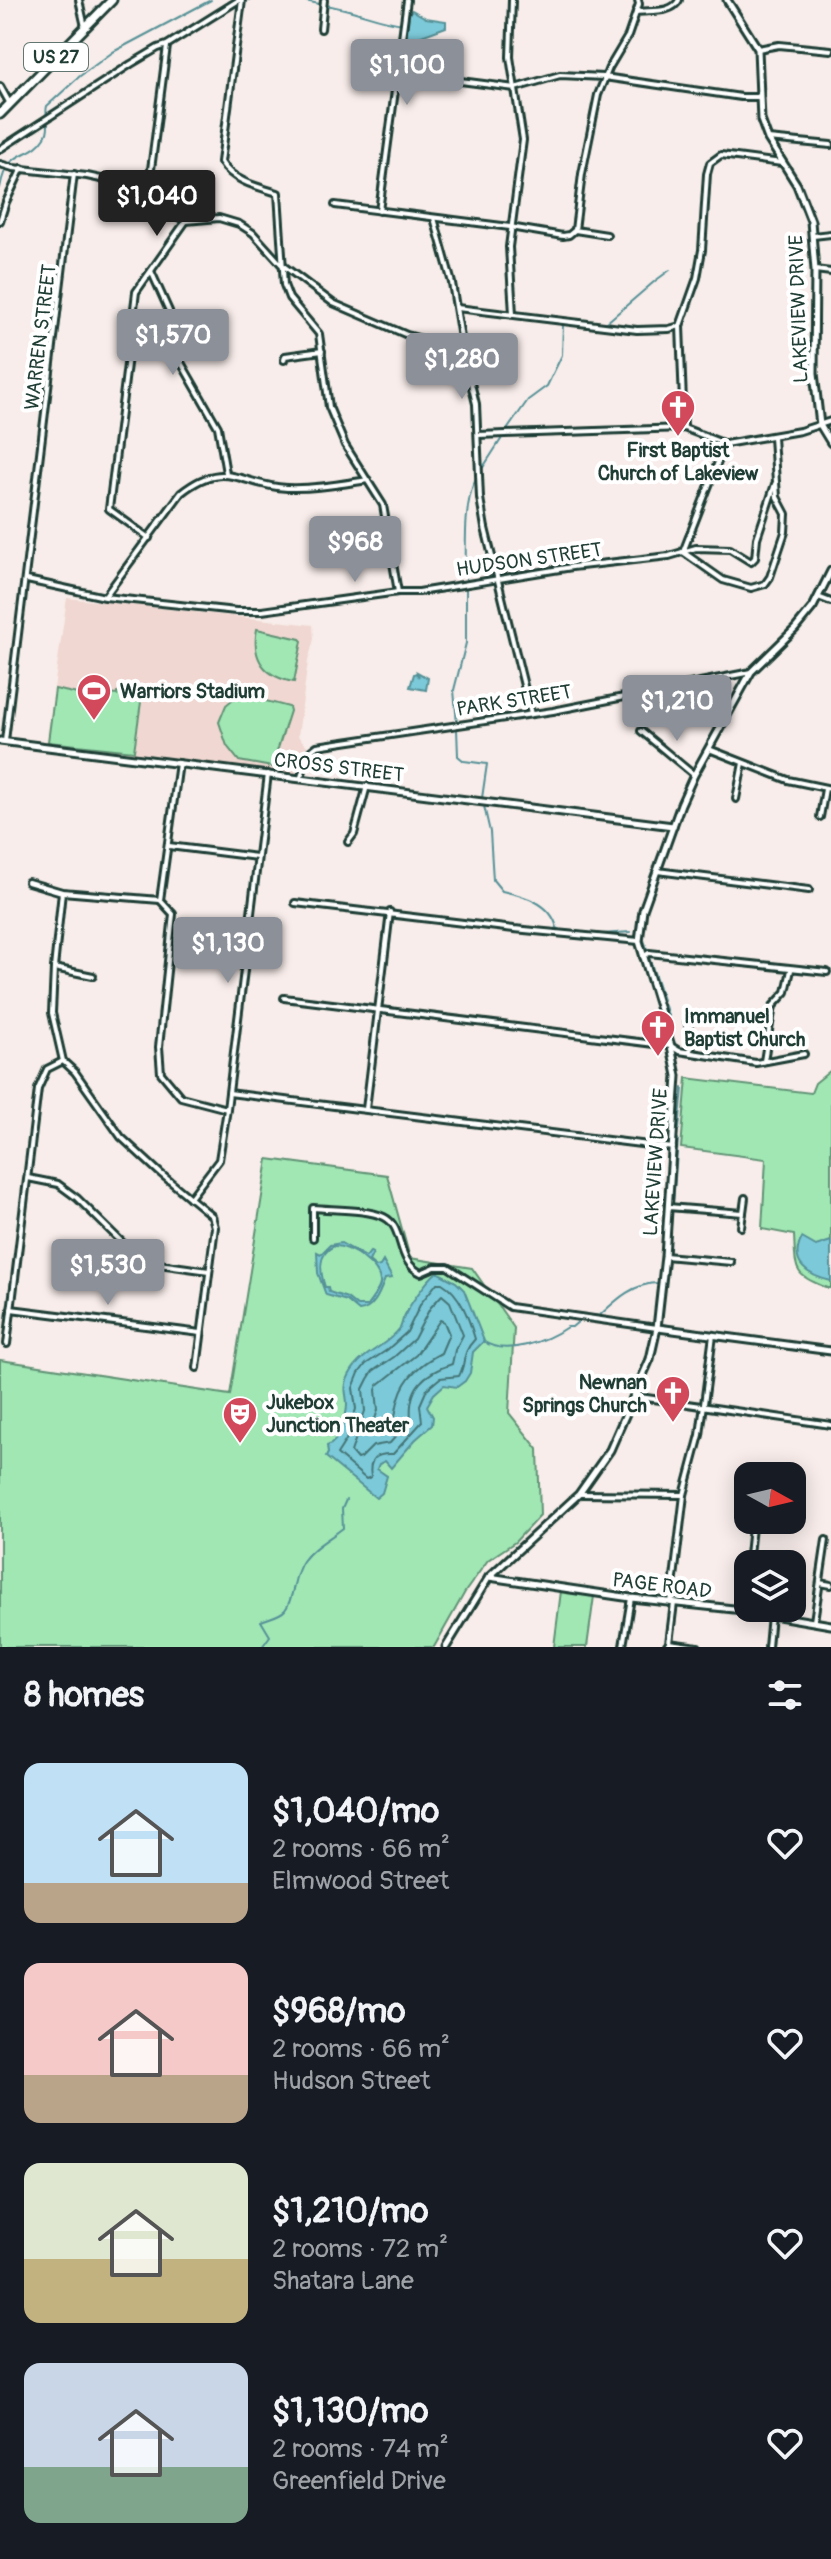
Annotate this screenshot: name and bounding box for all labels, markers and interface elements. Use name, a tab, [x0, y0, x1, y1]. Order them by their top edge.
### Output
pin: $1,100	[342, 39, 472, 107]
road number: US 27	[24, 43, 88, 71]
text: $1,100	[369, 49, 445, 81]
pin: $1,040	[92, 170, 222, 238]
text: $1,040	[116, 180, 198, 212]
street label: LAKEVIEW DRIVE	[783, 234, 814, 384]
street label: WARREN STREET	[19, 263, 62, 411]
pin: $1,570	[108, 309, 238, 377]
text: $1,570	[135, 319, 211, 351]
pin: $1,280	[397, 333, 527, 401]
text: $1,280	[424, 343, 500, 375]
church icon: First Baptist Church of Lakeview	[659, 388, 697, 438]
place label: First Baptist Church of Lakeview	[598, 438, 759, 486]
pin: $968	[308, 516, 402, 584]
text: $968	[327, 526, 383, 558]
street label: HUDSON STREET	[455, 537, 604, 582]
sports icon: Warriors Stadium	[75, 672, 113, 722]
pin: $1,210	[612, 675, 742, 743]
place label: Warriors Stadium	[120, 679, 265, 704]
street label: PARK STREET	[455, 679, 573, 722]
text: $1,210	[640, 685, 714, 717]
street label: CROSS STREET	[273, 747, 405, 788]
pin: $1,130	[163, 917, 293, 985]
text: $1,130	[191, 927, 265, 959]
place label: Immanuel Baptist Church	[684, 1004, 805, 1052]
church icon: Immanuel Baptist Church	[639, 1008, 677, 1058]
street label: LAKEVIEW DRIVE	[638, 1087, 673, 1237]
pin: $1,530	[43, 1239, 173, 1307]
text: $1,530	[69, 1249, 147, 1281]
place label: Newnan Springs Church	[522, 1370, 647, 1418]
church icon: Newnan Springs Church	[654, 1374, 692, 1424]
place label: Jukebox Junction Theater	[266, 1390, 410, 1438]
theatre icon: Jukebox Junction Theater	[221, 1395, 259, 1445]
north arrow	[734, 1462, 806, 1534]
map controls	[734, 1462, 806, 1622]
button: layers	[734, 1550, 806, 1622]
street label: PAGE ROAD	[611, 1567, 713, 1604]
icon: filters	[763, 1673, 807, 1717]
text: 8 homes	[24, 1674, 144, 1717]
text: $1,040/mo	[272, 1790, 439, 1833]
icon: home	[88, 1795, 184, 1891]
icon: heart	[763, 1821, 807, 1865]
text: 2 rooms · 66 m²	[272, 1833, 450, 1865]
text: Elmwood Street	[272, 1865, 449, 1897]
text: $968/mo	[272, 1990, 406, 2033]
icon: home	[88, 1995, 184, 2091]
icon: heart	[763, 2021, 807, 2065]
text: 2 rooms · 66 m²	[272, 2033, 450, 2065]
text: Hudson Street	[272, 2065, 430, 2097]
text: $1,210/mo	[272, 2190, 429, 2233]
icon: home	[88, 2195, 184, 2291]
icon: heart	[763, 2221, 807, 2265]
text: 2 rooms · 72 m²	[272, 2233, 448, 2265]
text: Shatara Lane	[272, 2265, 414, 2297]
text: $1,130/mo	[272, 2390, 429, 2433]
icon: home	[88, 2395, 184, 2491]
icon: heart	[763, 2421, 807, 2465]
text: 2 rooms · 74 m²	[272, 2433, 449, 2465]
text: Greenfield Drive	[272, 2465, 446, 2497]

